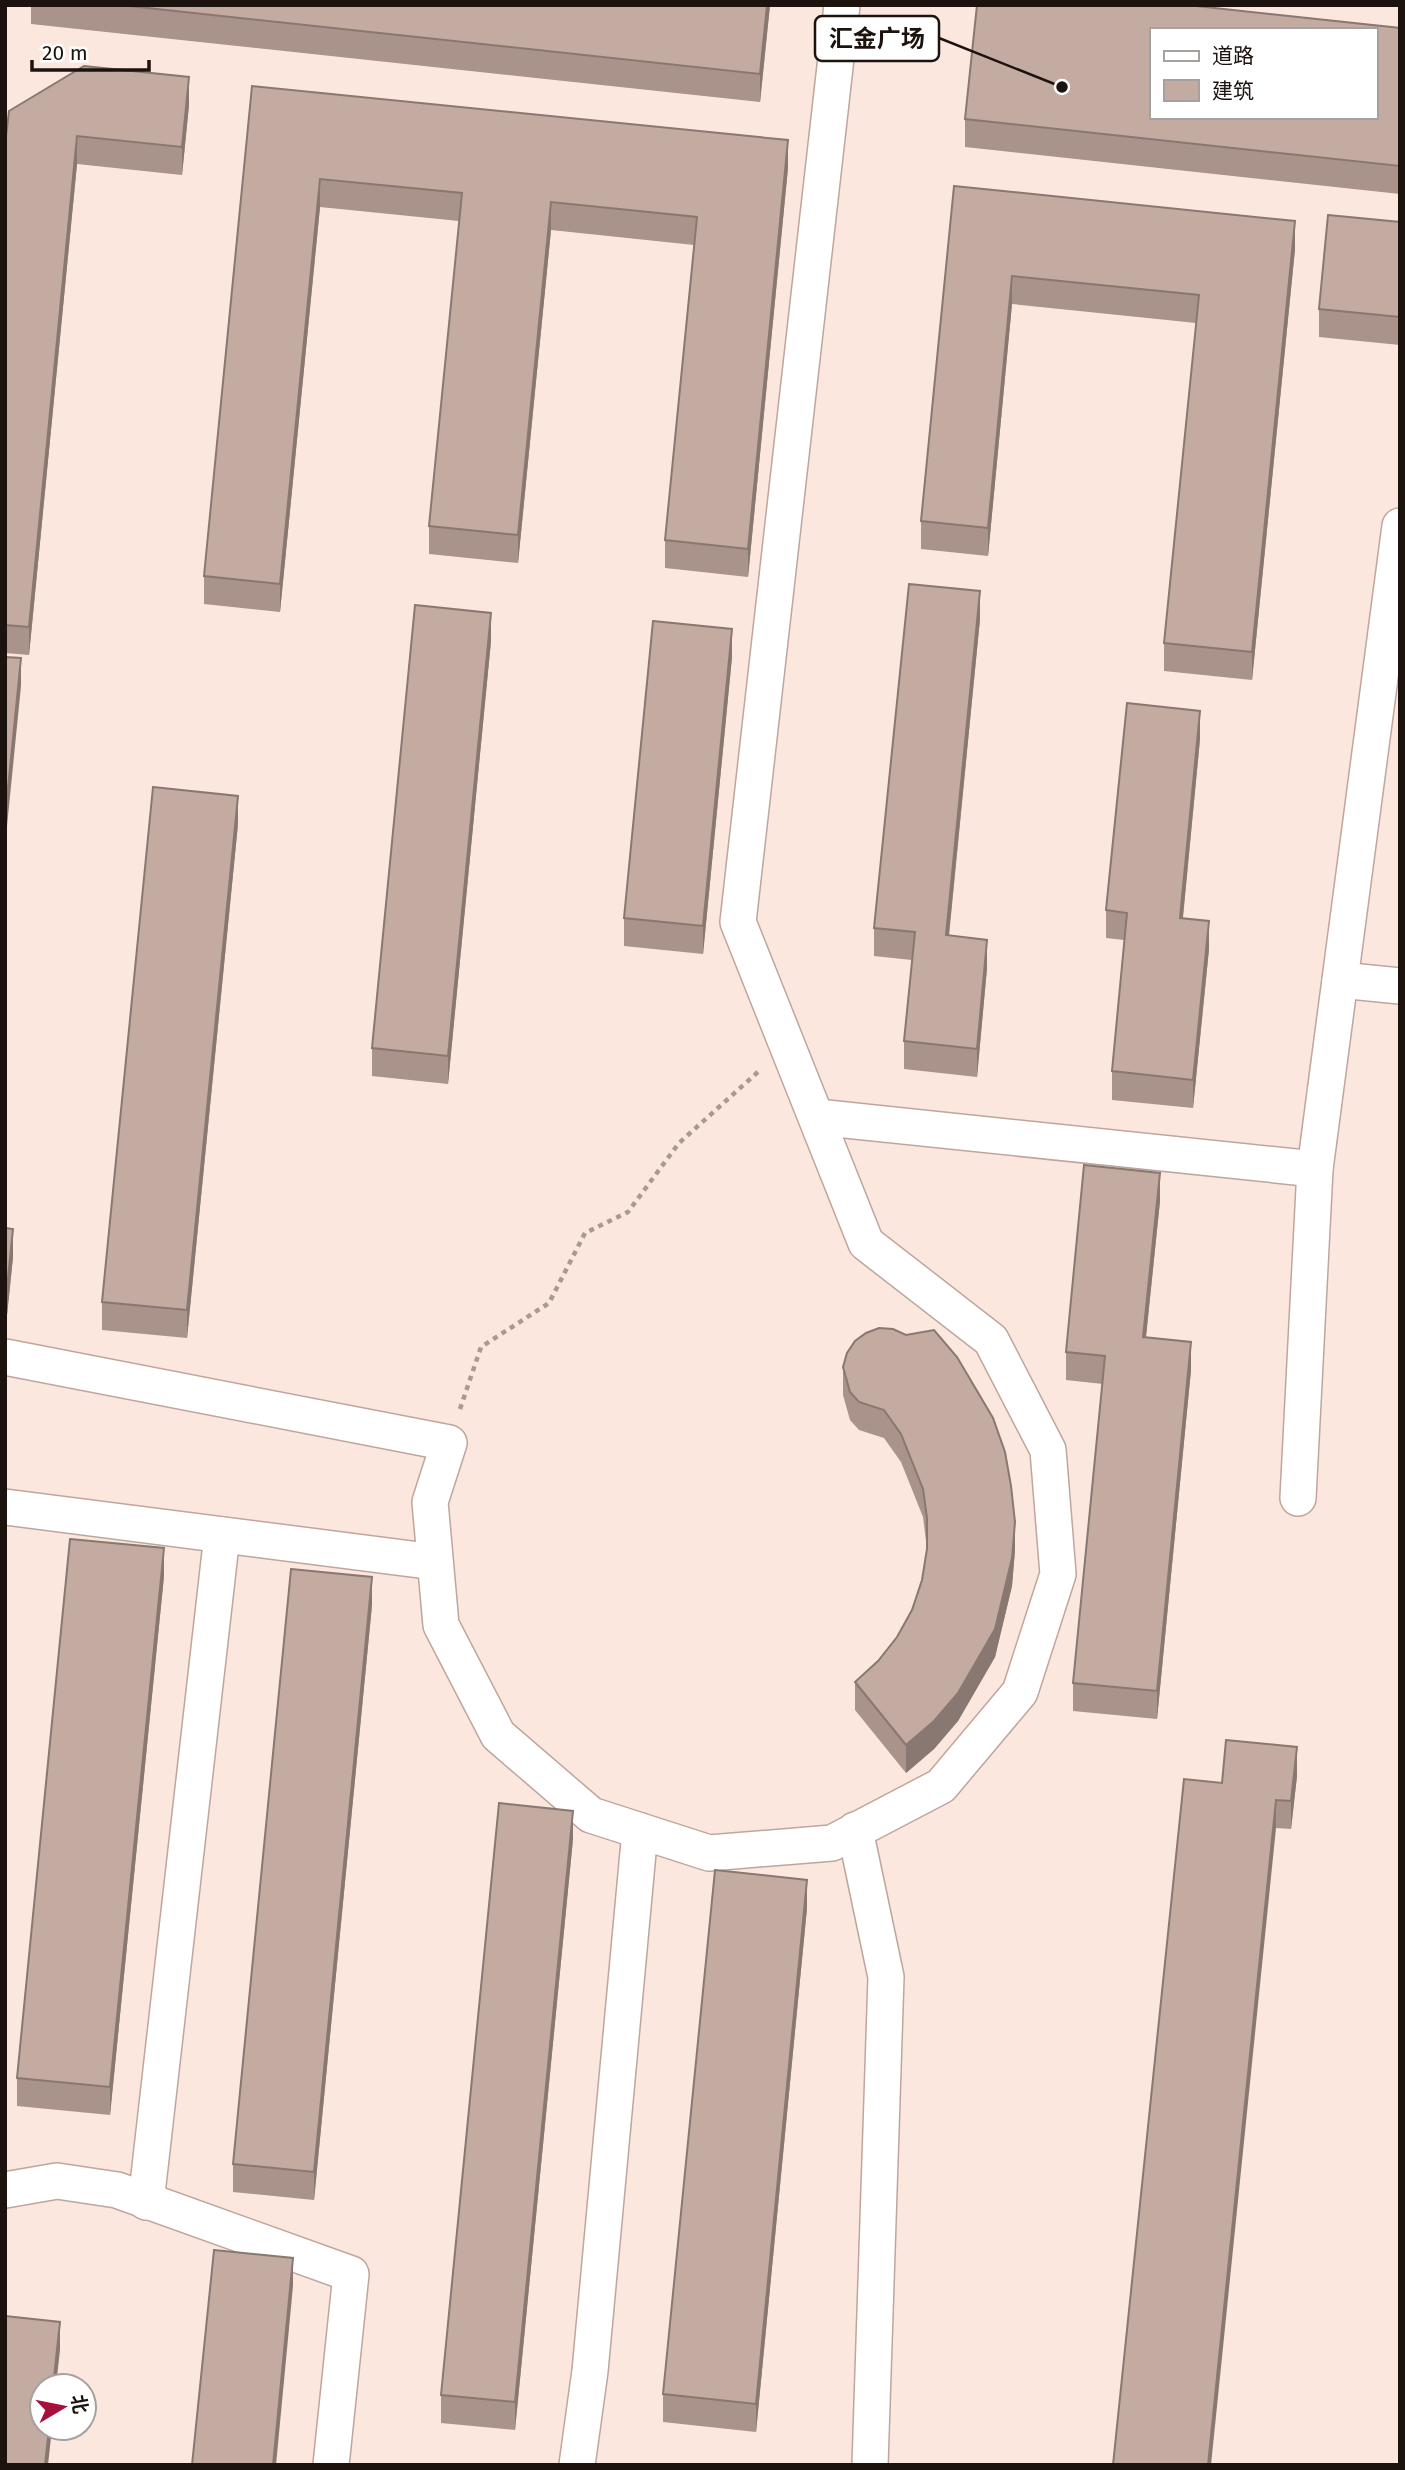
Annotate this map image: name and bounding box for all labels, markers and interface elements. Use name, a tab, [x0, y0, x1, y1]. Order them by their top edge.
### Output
callout: 汇金广场	[815, 16, 939, 61]
text: 汇金广场	[829, 25, 925, 53]
scale bar	[32, 28, 149, 72]
legend	[1150, 28, 1377, 119]
text: 20 m	[42, 40, 88, 66]
text: 道路	[1212, 43, 1254, 69]
text: 建筑	[1212, 78, 1254, 104]
north arrow	[28, 2372, 98, 2442]
text: 北	[66, 2393, 92, 2415]

